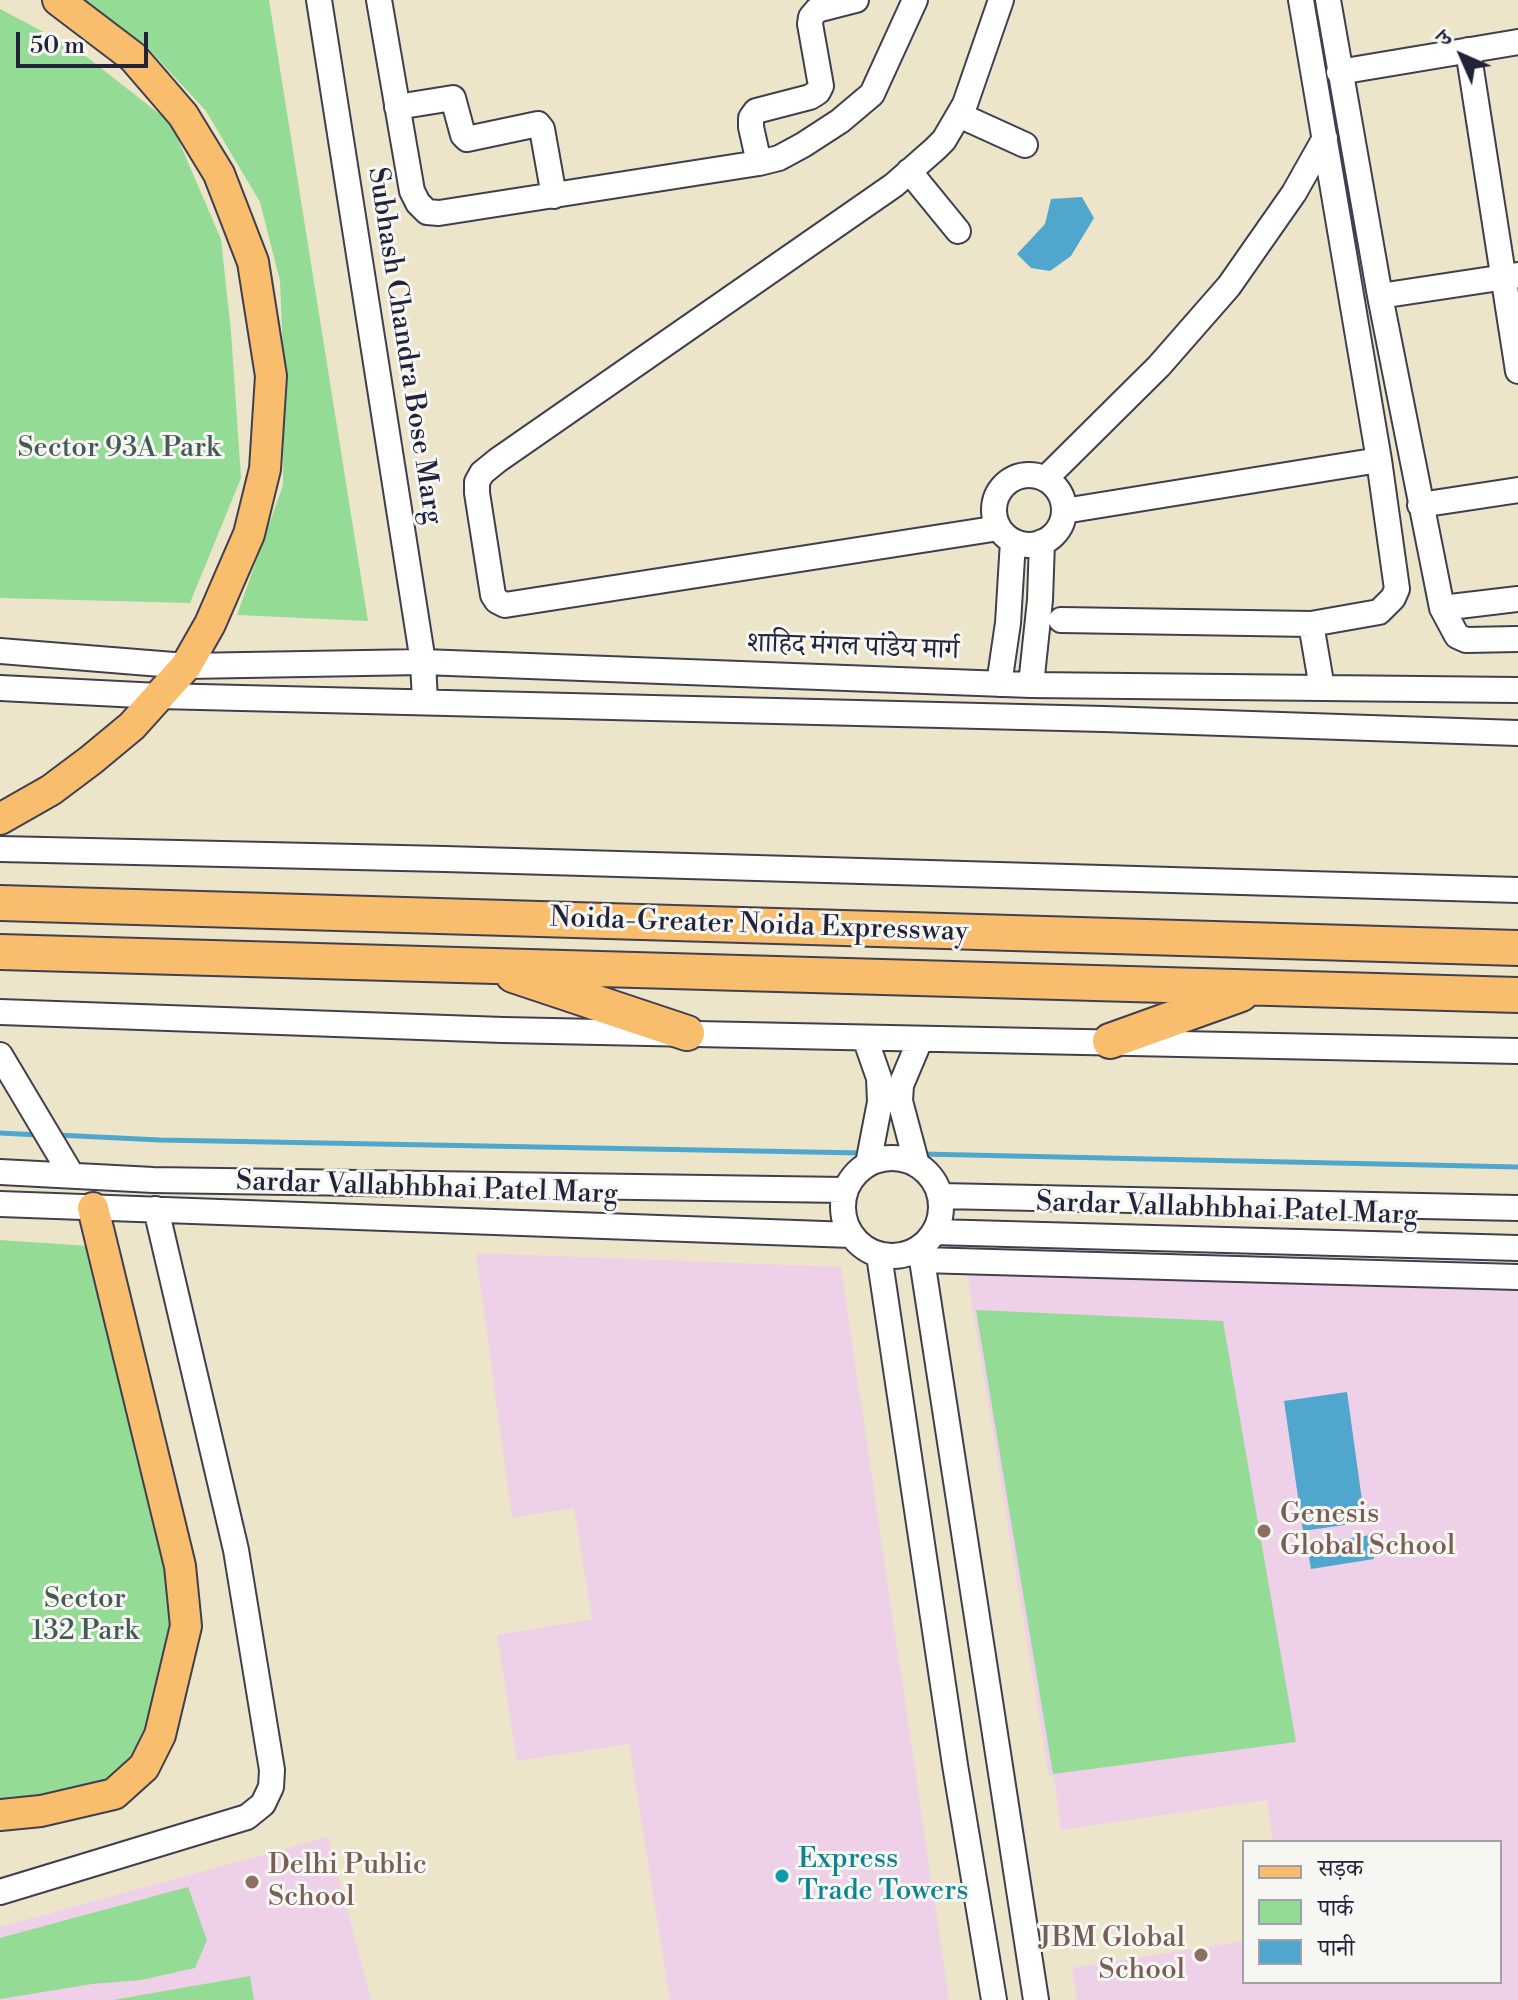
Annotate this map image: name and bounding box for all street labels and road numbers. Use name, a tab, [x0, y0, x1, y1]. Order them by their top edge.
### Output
street label: Subhash Chandra Bose Marg	[359, 165, 449, 527]
street label: शाहिद मंगल पांडेय मार्ग	[746, 628, 960, 668]
street label: Noida-Greater Noida Expressway	[549, 902, 969, 950]
street label: Sardar Vallabhbhai Patel Marg	[235, 1166, 619, 1212]
street label: Sardar Vallabhbhai Patel Marg	[1035, 1187, 1419, 1233]

